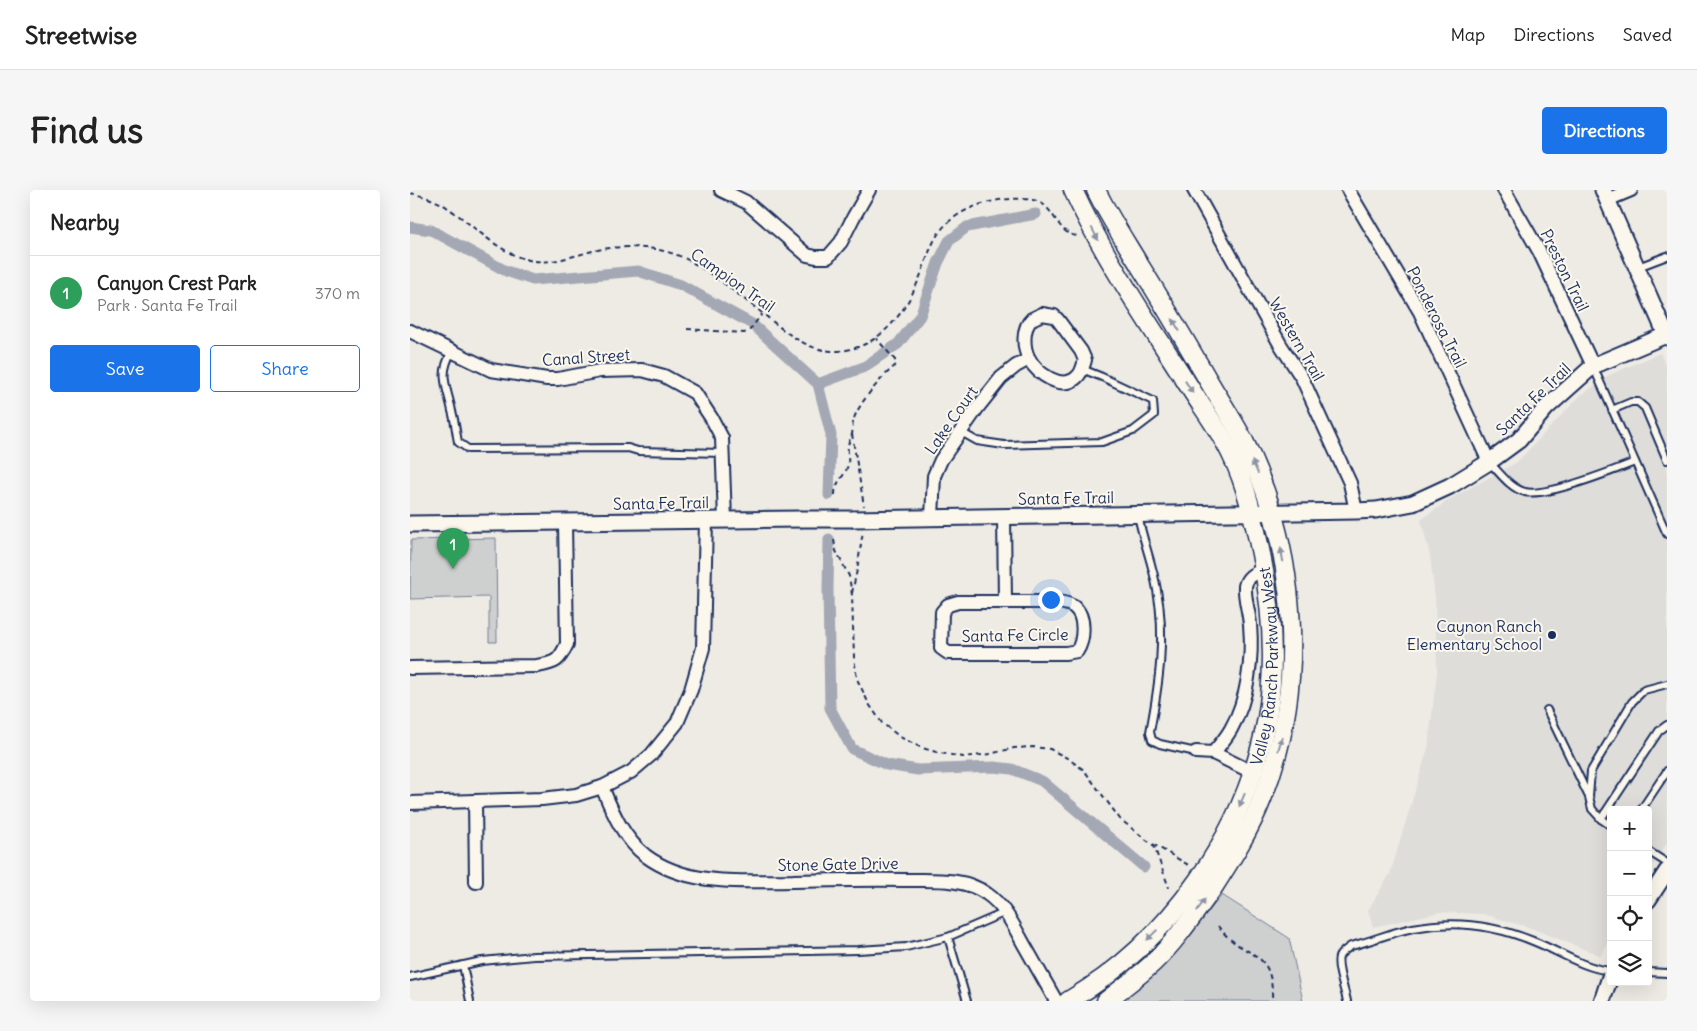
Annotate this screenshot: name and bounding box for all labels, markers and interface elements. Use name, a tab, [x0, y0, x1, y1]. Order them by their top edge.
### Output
text: Streetwise	[25, 20, 137, 50]
text: Map	[1450, 23, 1485, 46]
text: Directions	[1513, 23, 1595, 46]
text: Saved	[1623, 23, 1672, 46]
button: Directions	[1542, 107, 1667, 154]
text: Find us	[30, 108, 143, 152]
text: Nearby	[50, 209, 120, 236]
one-way arrow	[1091, 226, 1099, 241]
street label: Preston Trail	[1537, 226, 1593, 314]
street label: Campion Trail	[687, 244, 779, 316]
street label: Ponderosa Trail	[1403, 263, 1471, 371]
text: Canyon Crest Park	[97, 271, 257, 295]
text: 1	[63, 283, 69, 303]
text: 370 m	[315, 283, 360, 303]
street label: Western Trail	[1265, 294, 1329, 384]
text: Park · Santa Fe Trail	[97, 295, 237, 315]
one-way arrow	[1171, 319, 1180, 332]
street label: Canal Street	[541, 344, 631, 370]
button: Save	[50, 345, 200, 392]
button: Share	[210, 345, 360, 392]
street label: Santa Fe Trail	[1492, 358, 1574, 440]
one-way arrow	[1184, 380, 1194, 394]
street label: Lake Court	[920, 381, 982, 458]
one-way arrow	[1251, 459, 1260, 474]
street label: Santa Fe Trail	[1018, 487, 1114, 509]
street label: Santa Fe Trail	[613, 492, 709, 514]
pin: 1	[437, 528, 469, 569]
one-way arrow	[1277, 547, 1285, 563]
street label: Valley Ranch Parkway West	[1246, 565, 1282, 768]
your location	[1038, 587, 1064, 613]
place label: Caynon Ranch Elementary School	[1407, 616, 1542, 654]
street label: Santa Fe Circle	[961, 624, 1069, 646]
marker: Caynon Ranch Elementary School	[1546, 629, 1558, 641]
one-way arrow	[1276, 737, 1284, 752]
one-way arrow	[1237, 793, 1245, 807]
map controls	[1607, 806, 1652, 986]
button: +	[1607, 806, 1652, 851]
button: −	[1607, 851, 1652, 896]
street label: Stone Gate Drive	[777, 853, 899, 875]
button: locate	[1607, 896, 1652, 941]
one-way arrow	[1196, 898, 1206, 912]
one-way arrow	[1147, 929, 1159, 941]
button: layers	[1607, 941, 1652, 986]

